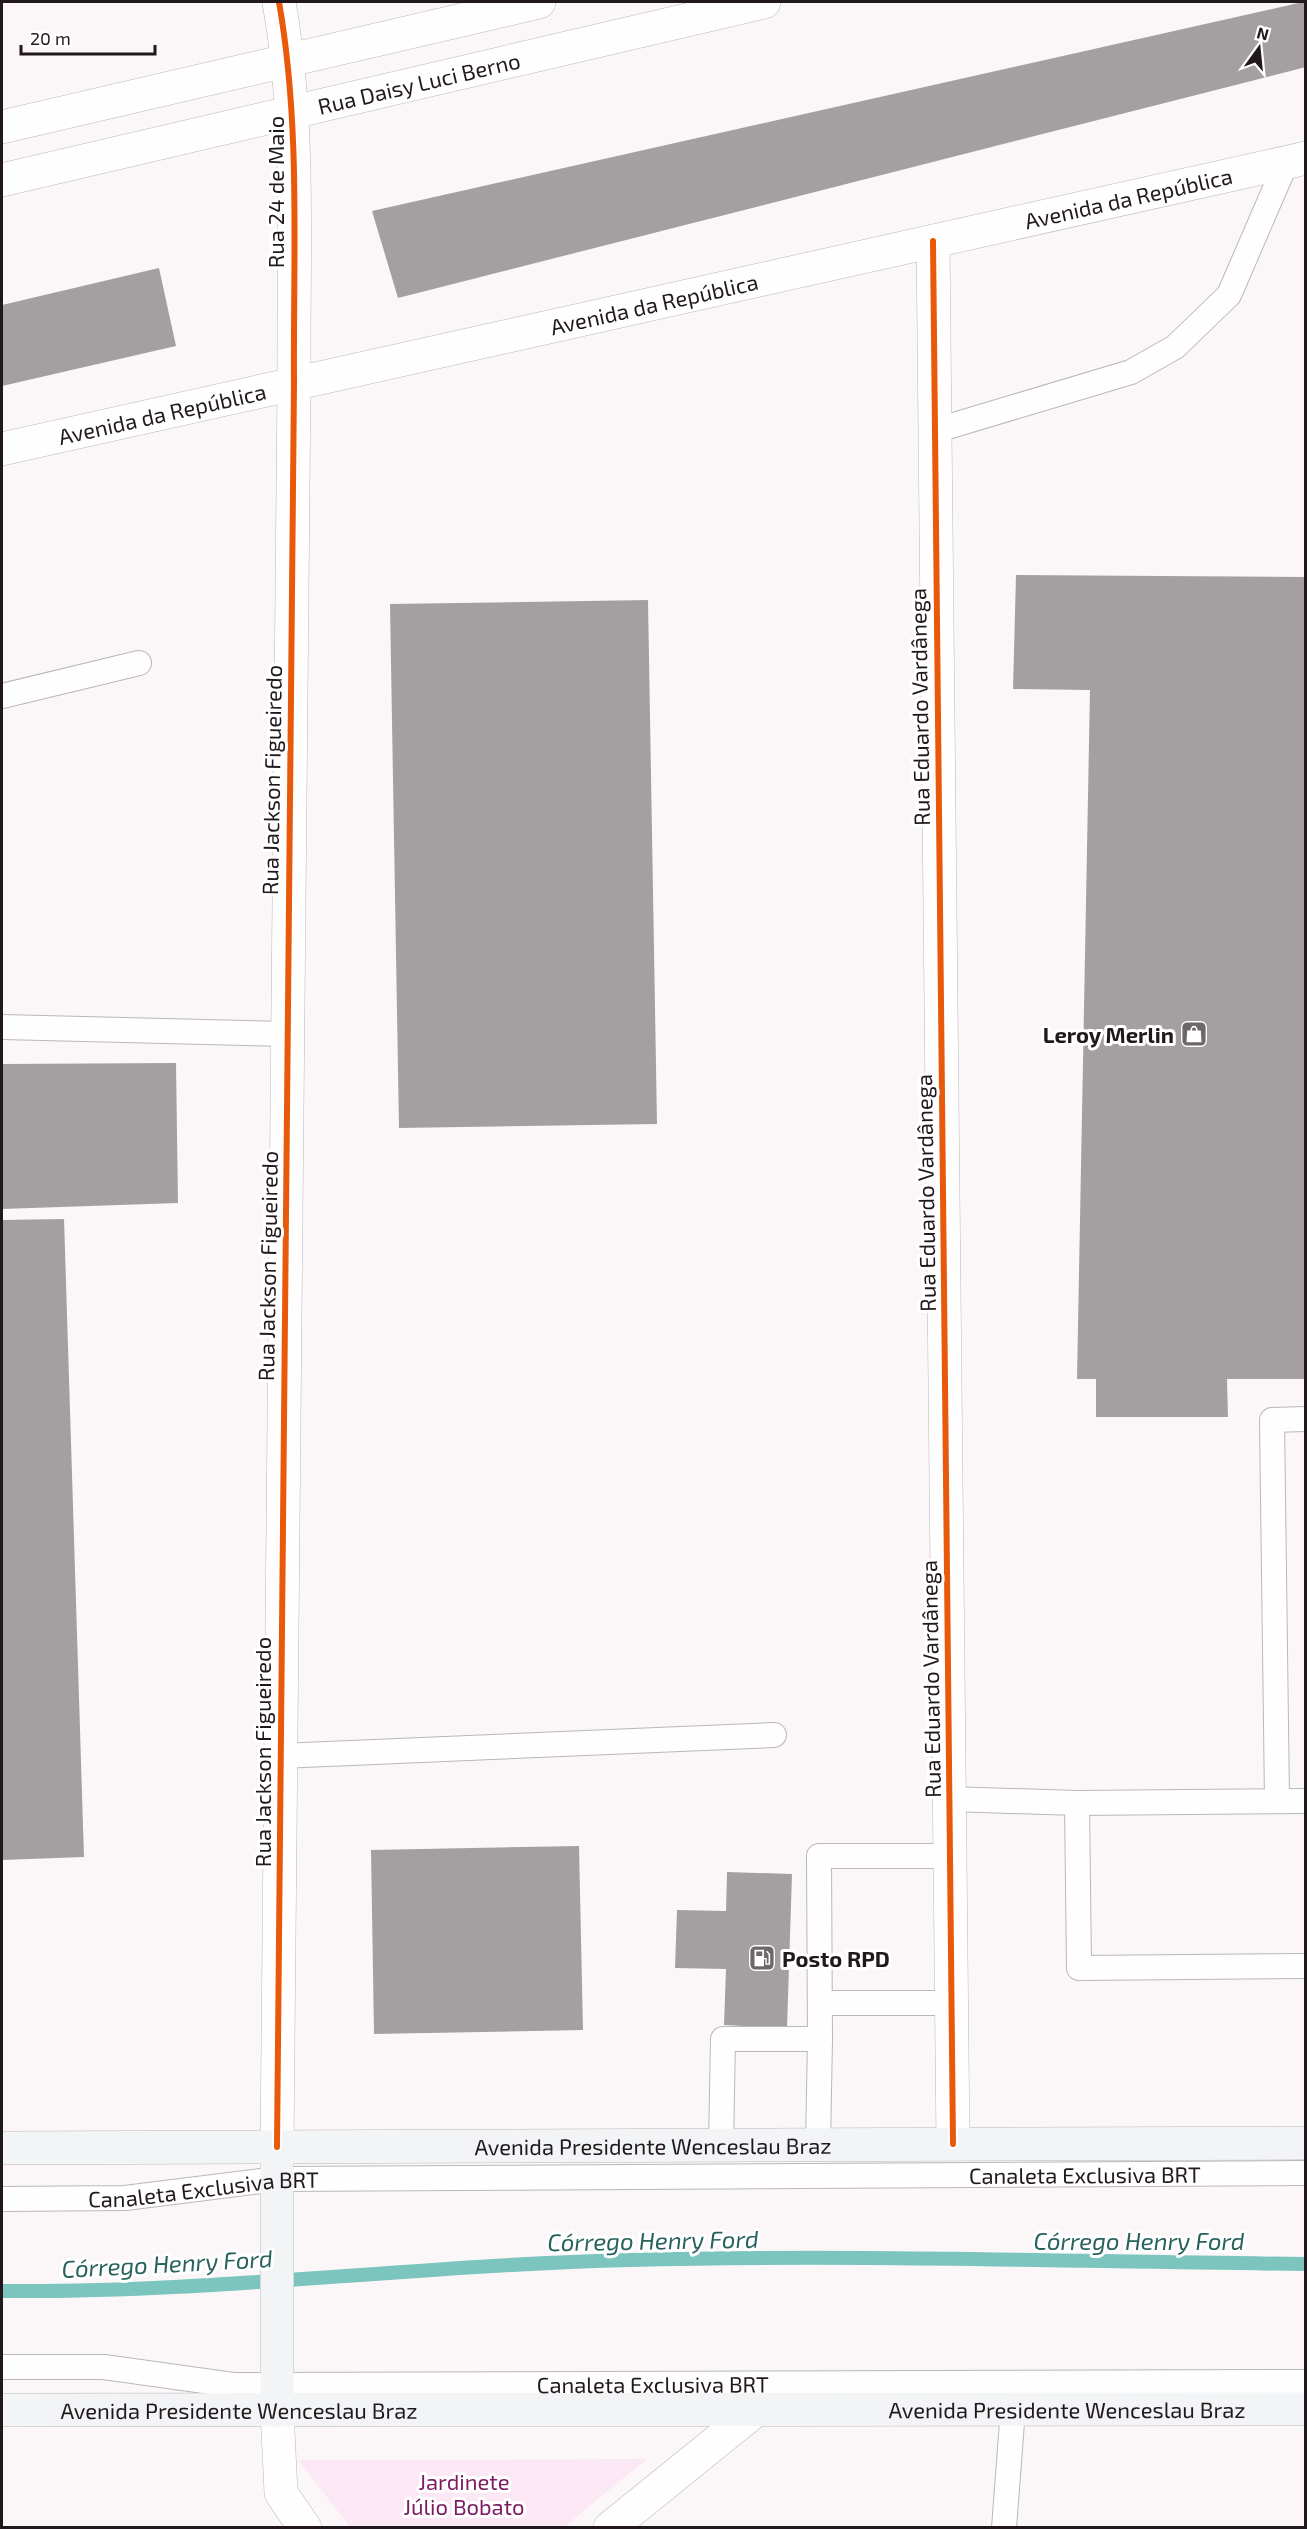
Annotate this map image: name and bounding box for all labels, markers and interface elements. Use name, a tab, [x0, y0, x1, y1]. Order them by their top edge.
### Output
scale bar	[21, 18, 154, 56]
north arrow	[1229, 18, 1289, 78]
text: N	[1255, 22, 1271, 44]
text: 20 m	[30, 27, 71, 49]
street label: Rua Daisy Luci Berno	[315, 46, 523, 119]
street label: Rua 24 de Maio	[262, 116, 288, 268]
street label: Avenida da República	[1022, 162, 1235, 233]
street label: Avenida da República	[548, 268, 760, 339]
street label: Avenida da República	[56, 377, 268, 449]
street label: Rua Eduardo Vardânega	[904, 588, 934, 826]
street label: Rua Jackson Figueiredo	[256, 665, 286, 895]
shop icon: Leroy Merlin	[1179, 1019, 1209, 1049]
place label: Leroy Merlin	[1043, 1021, 1174, 1048]
street label: Rua Eduardo Vardânega	[910, 1074, 940, 1312]
street label: Rua Jackson Figueiredo	[252, 1151, 282, 1381]
street label: Rua Eduardo Vardânega	[915, 1560, 945, 1798]
street label: Rua Jackson Figueiredo	[249, 1637, 275, 1867]
fuel station icon: Posto RPD	[747, 1943, 777, 1973]
place label: Posto RPD	[782, 1945, 890, 1971]
street label: Avenida Presidente Wenceslau Braz	[474, 2132, 832, 2159]
street label: Canaleta Exclusiva BRT	[969, 2161, 1201, 2188]
street label: Canaleta Exclusiva BRT	[88, 2166, 319, 2211]
water label: Córrego Henry Ford	[547, 2224, 759, 2256]
water label: Córrego Henry Ford	[1033, 2226, 1245, 2255]
water label: Córrego Henry Ford	[61, 2243, 273, 2283]
street label: Canaleta Exclusiva BRT	[537, 2371, 769, 2397]
street label: Avenida Presidente Wenceslau Braz	[888, 2396, 1246, 2422]
street label: Avenida Presidente Wenceslau Braz	[60, 2397, 418, 2423]
park label: Jardinete Júlio Bobato	[403, 2468, 525, 2519]

